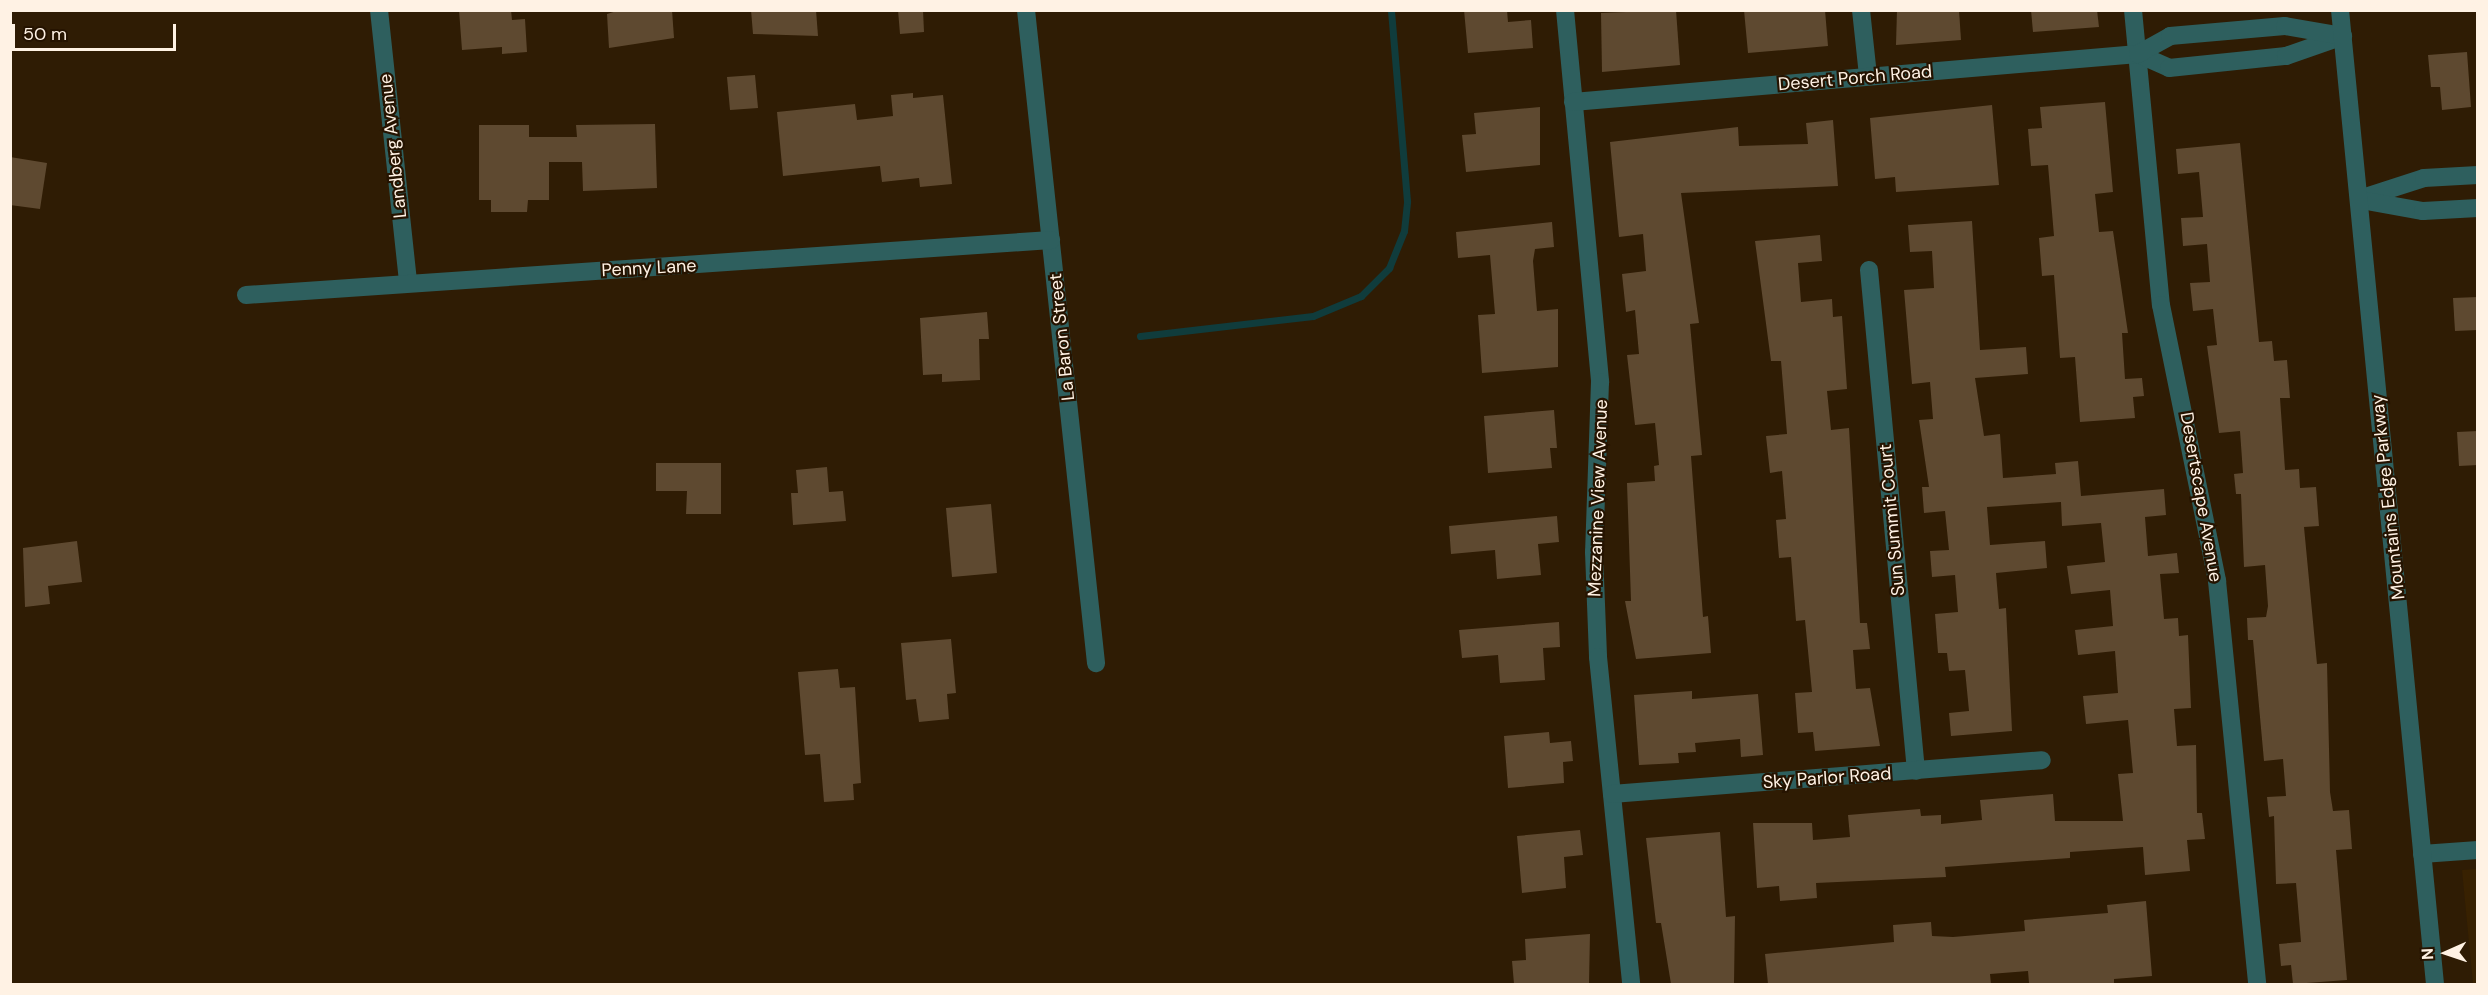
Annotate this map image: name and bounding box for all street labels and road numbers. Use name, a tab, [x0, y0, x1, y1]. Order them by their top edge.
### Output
street label: Desert Porch Road	[1777, 61, 1933, 95]
street label: Landberg Avenue	[375, 73, 411, 219]
street label: Penny Lane	[601, 255, 697, 281]
street label: La Baron Street	[1045, 272, 1079, 402]
street label: Mountains Edge Parkway	[2366, 393, 2410, 601]
street label: Mezzanine View Avenue	[1584, 399, 1612, 597]
street label: Desertscape Avenue	[2175, 410, 2227, 584]
street label: Sun Summit Court	[1875, 443, 1909, 597]
street label: Sky Parlor Road	[1762, 763, 1892, 793]

